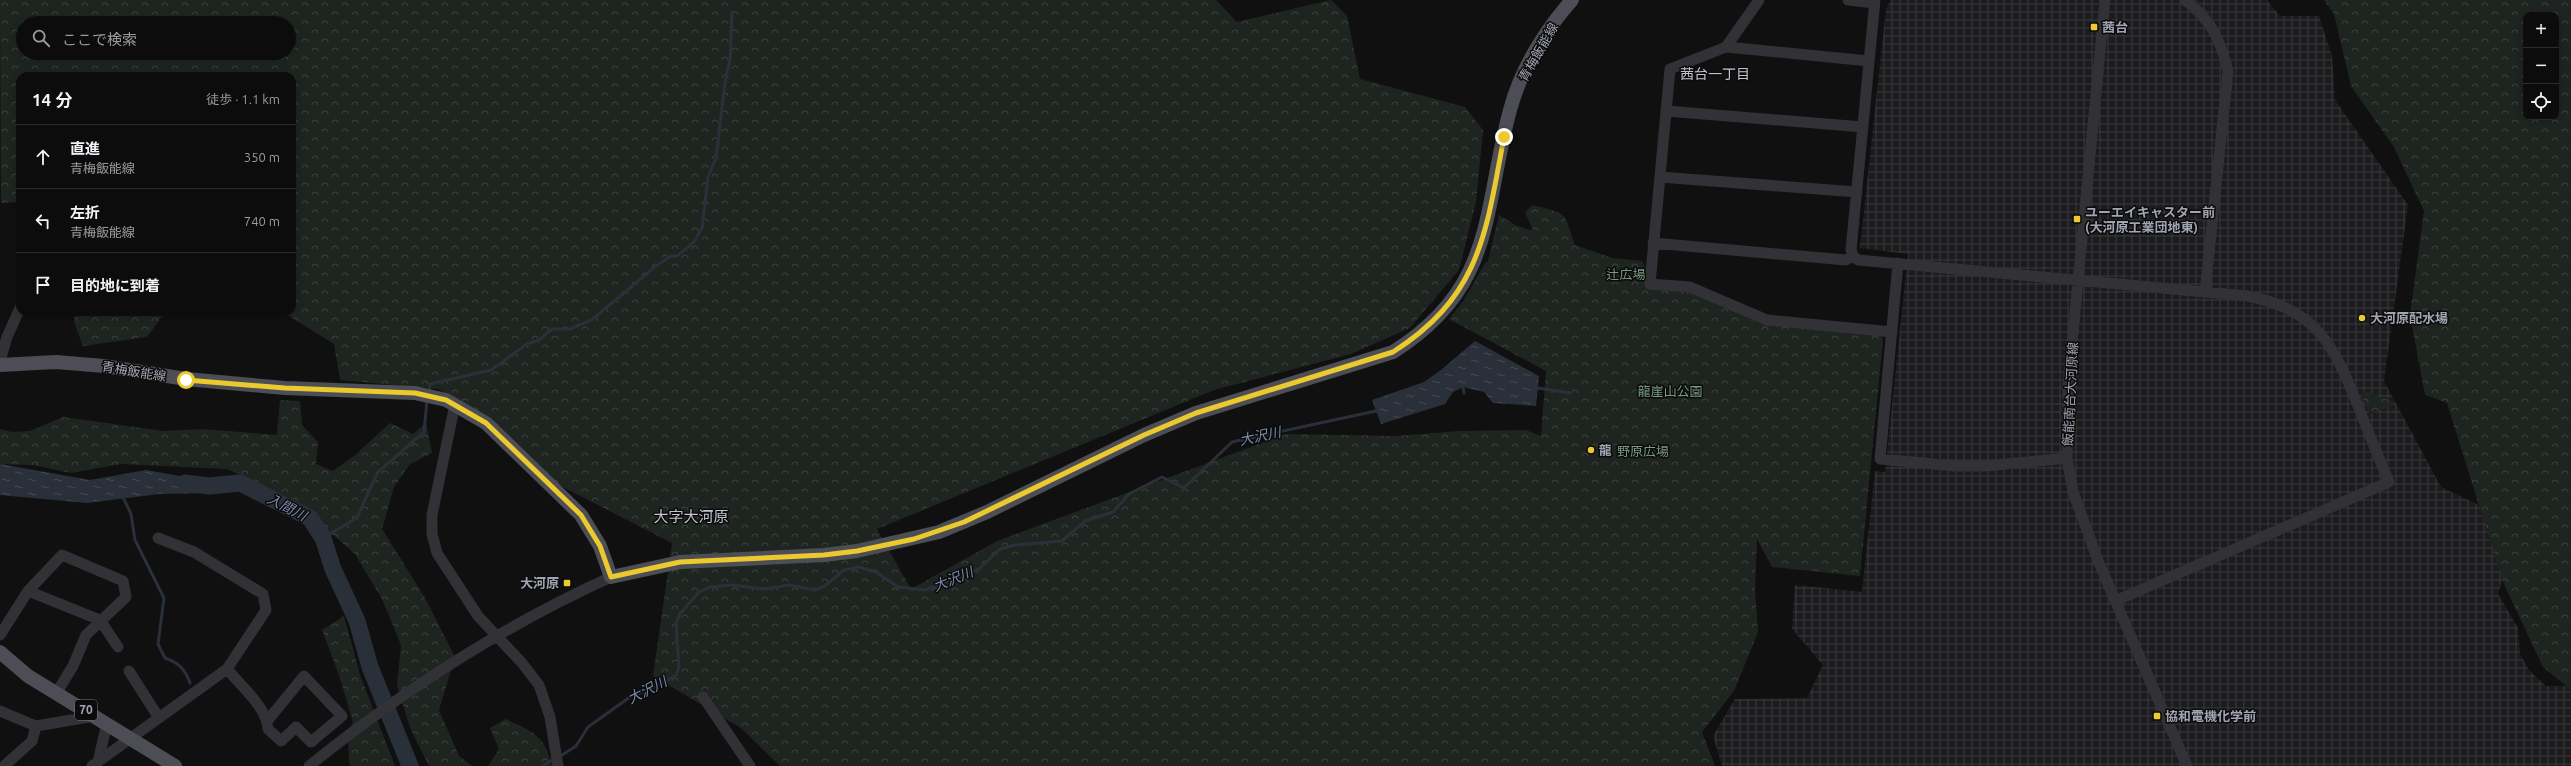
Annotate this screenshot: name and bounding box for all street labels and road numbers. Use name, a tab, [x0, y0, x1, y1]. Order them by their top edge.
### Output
street label: 青梅飯能線	[1516, 20, 1560, 84]
street label: 飯能南台大河原線	[2060, 342, 2080, 446]
street label: 青梅飯能線	[101, 359, 167, 383]
road number: 70	[75, 700, 97, 720]

